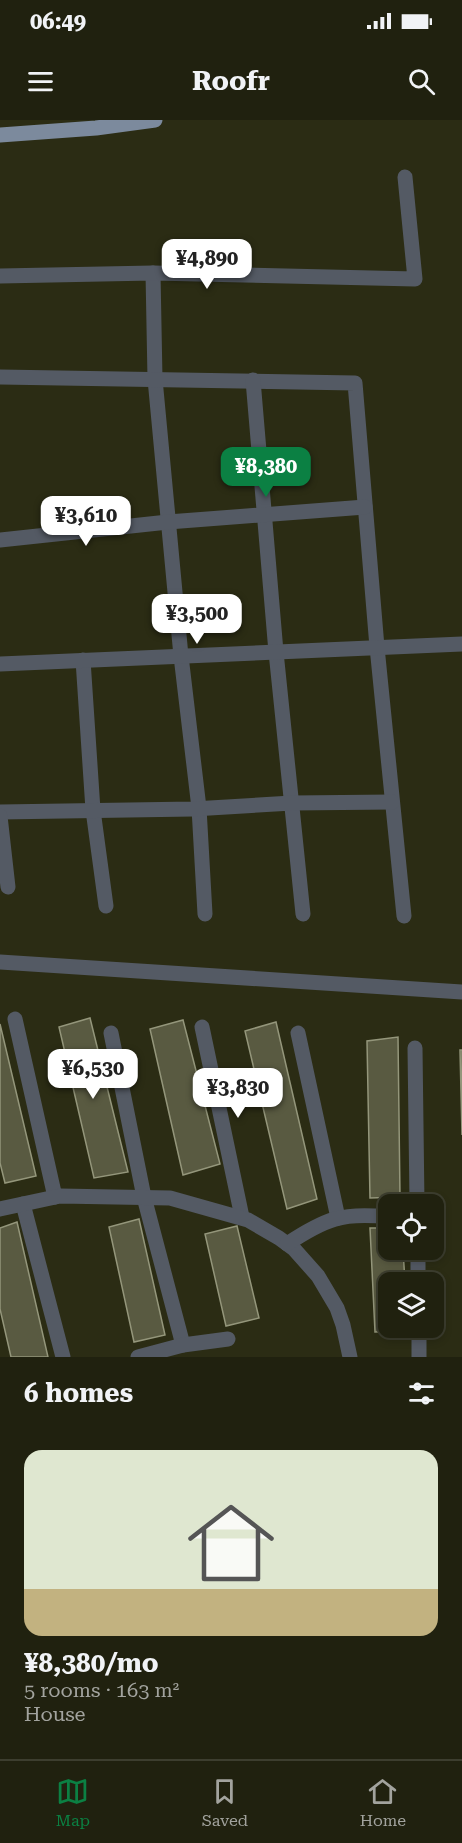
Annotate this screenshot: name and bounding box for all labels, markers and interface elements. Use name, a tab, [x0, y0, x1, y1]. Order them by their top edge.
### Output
text: 06:49	[30, 9, 86, 34]
icon: menu	[24, 65, 57, 98]
text: Roofr	[192, 65, 270, 97]
icon: search	[405, 65, 438, 98]
pin: ¥4,890	[158, 239, 256, 290]
text: ¥4,890	[176, 246, 238, 270]
pin: ¥8,380	[217, 447, 315, 498]
text: ¥8,380	[235, 454, 297, 478]
pin: ¥3,610	[37, 496, 135, 547]
text: ¥3,610	[55, 503, 117, 527]
pin: ¥3,500	[148, 594, 246, 645]
text: ¥3,500	[166, 601, 228, 625]
pin: ¥6,530	[44, 1049, 142, 1100]
text: ¥6,530	[62, 1056, 124, 1080]
pin: ¥3,830	[189, 1068, 287, 1119]
text: ¥3,830	[207, 1075, 269, 1099]
map controls	[378, 1194, 444, 1338]
button: locate	[378, 1194, 444, 1260]
button: layers	[378, 1272, 444, 1338]
icon: filters	[405, 1377, 438, 1410]
text: 6 homes	[24, 1378, 133, 1408]
icon: home	[177, 1489, 285, 1597]
text: ¥8,380/mo	[24, 1648, 159, 1678]
text: 5 rooms · 163 m²	[24, 1678, 179, 1702]
text: House	[24, 1702, 86, 1726]
tab: Map	[56, 1775, 90, 1830]
tab: Saved	[202, 1775, 248, 1830]
tab: Home	[360, 1775, 406, 1830]

